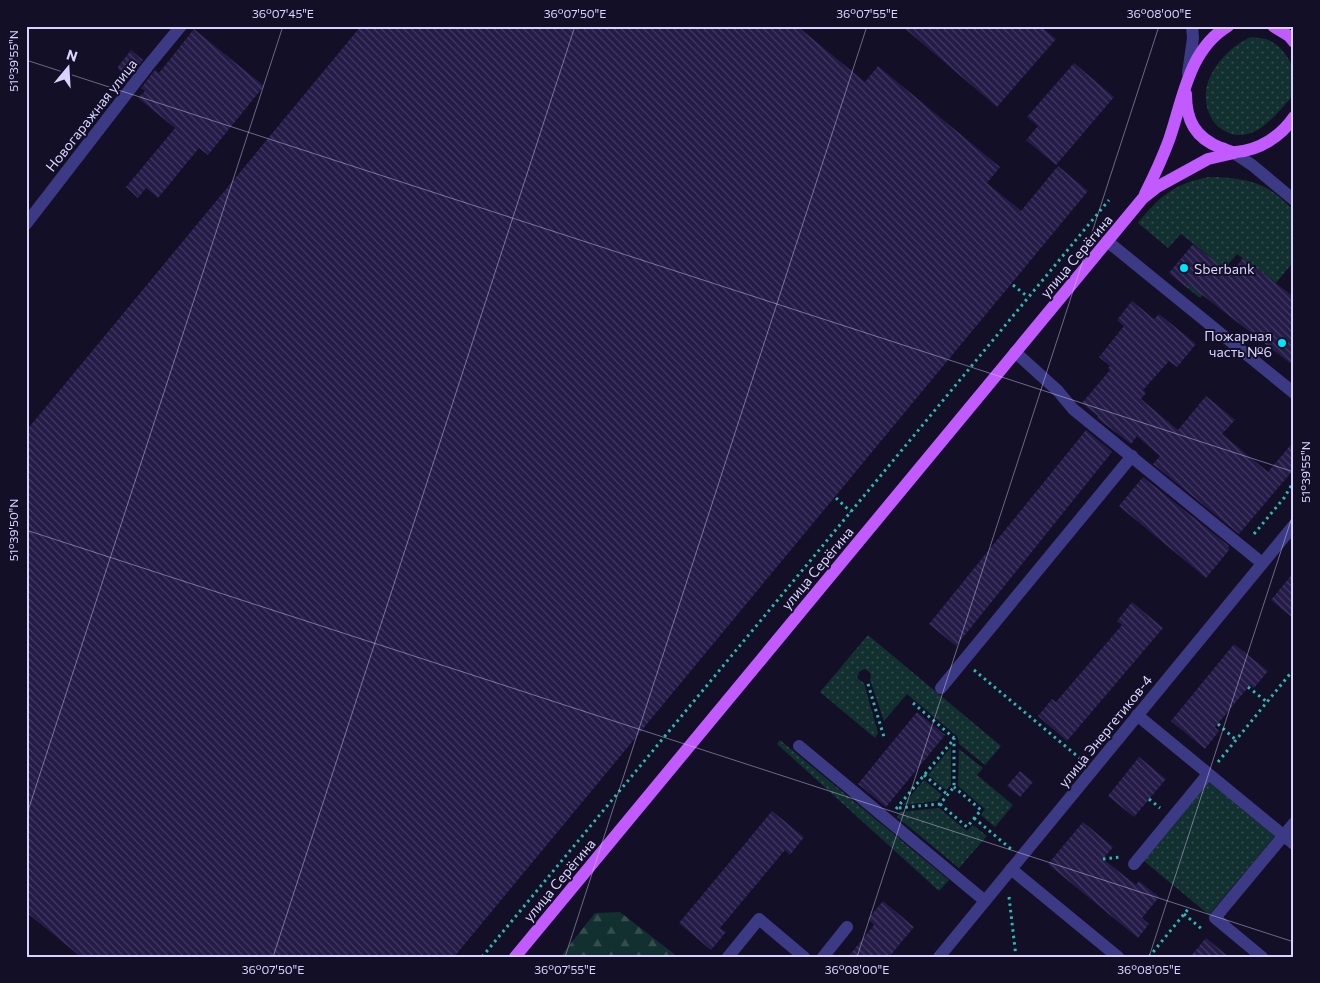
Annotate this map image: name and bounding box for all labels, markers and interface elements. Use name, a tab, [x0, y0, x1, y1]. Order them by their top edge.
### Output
text: 36°07'45"E	[252, 6, 314, 20]
text: 36°07'50"E	[544, 6, 606, 20]
text: 36°07'55"E	[836, 6, 898, 20]
text: 36°08'00"E	[1127, 6, 1191, 20]
text: 51°39'55"N	[6, 30, 20, 92]
north arrow	[42, 42, 92, 92]
text: N	[65, 45, 80, 65]
street label: Новогаражная улица	[42, 55, 140, 175]
street label: улица Серёгина	[1036, 211, 1116, 301]
place label: Sberbank	[1194, 260, 1255, 277]
marker: Sberbank	[1178, 262, 1190, 274]
place label: Пожарная часть №6	[1204, 327, 1272, 360]
marker: Пожарная часть №6	[1276, 337, 1288, 349]
text: 51°39'55"N	[1298, 441, 1312, 503]
text: 51°39'50"N	[6, 499, 20, 561]
street label: улица Серёгина	[777, 523, 857, 613]
street label: улица Энергетиков-4	[1055, 671, 1156, 791]
street label: улица Серёгина	[519, 835, 599, 925]
text: 36°07'50"E	[242, 962, 304, 976]
text: 36°07'55"E	[534, 962, 596, 976]
text: 36°08'00"E	[825, 962, 889, 976]
text: 36°08'05"E	[1117, 962, 1181, 976]

